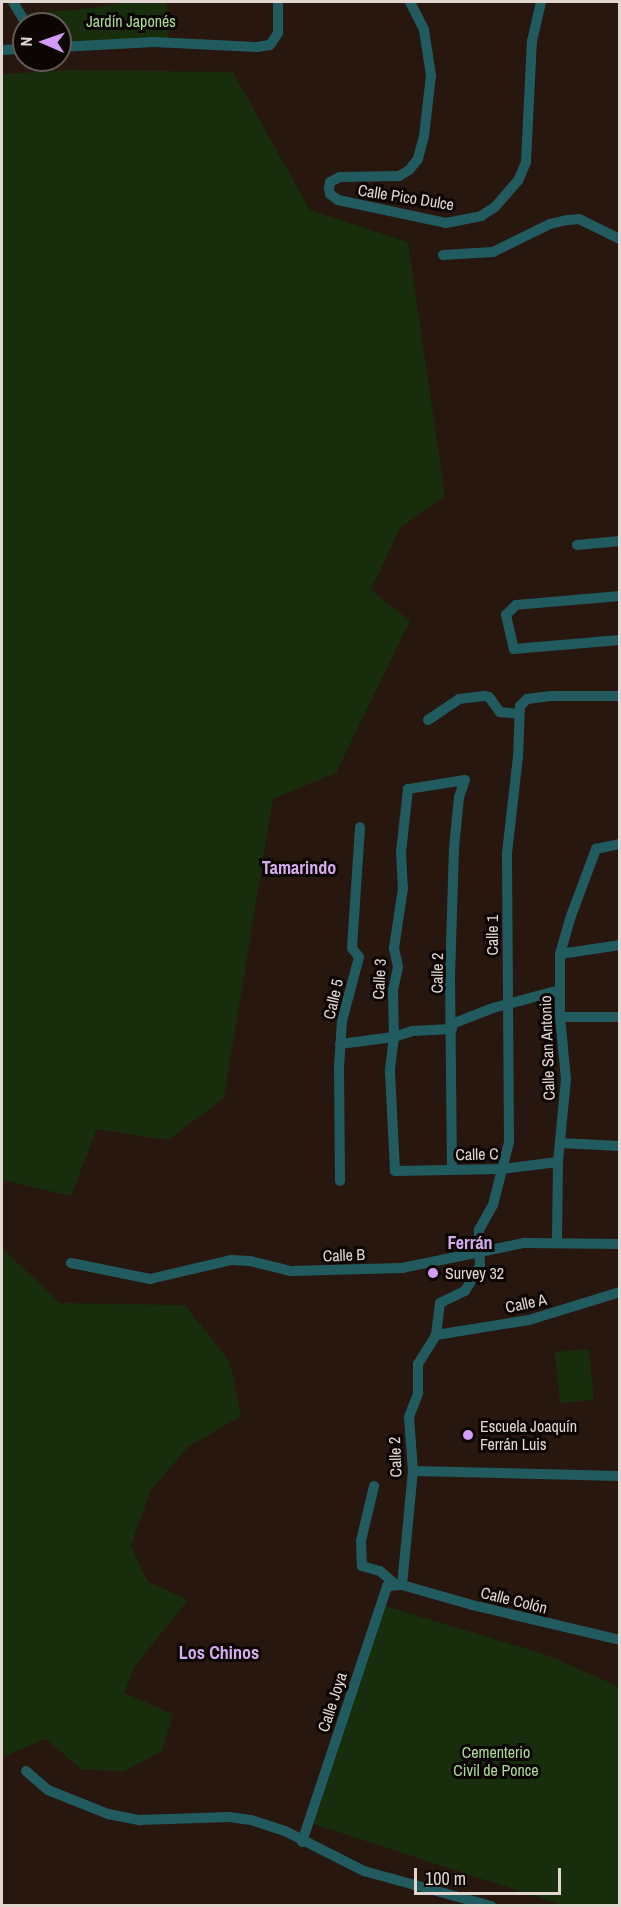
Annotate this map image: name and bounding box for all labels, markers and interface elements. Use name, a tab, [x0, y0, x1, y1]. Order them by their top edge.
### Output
park label: Jardín Japonés	[86, 11, 176, 31]
north arrow	[12, 12, 72, 72]
text: N	[15, 36, 37, 47]
street label: Calle Pico Dulce	[357, 180, 455, 214]
district label: Tamarindo	[262, 857, 336, 879]
street label: Calle 1	[482, 915, 502, 955]
street label: Calle 2	[427, 952, 447, 994]
street label: Calle 3	[368, 958, 390, 1000]
street label: Calle 5	[319, 977, 347, 1021]
street label: Calle San Antonio	[536, 995, 558, 1101]
street label: Calle C	[455, 1144, 499, 1164]
district label: Ferrán	[447, 1232, 493, 1254]
street label: Calle B	[323, 1245, 365, 1265]
place label: Survey 32	[445, 1263, 504, 1283]
marker: Survey 32	[426, 1266, 440, 1280]
street label: Calle A	[503, 1289, 549, 1317]
place label: Escuela Joaquín Ferrán Luis	[480, 1416, 577, 1454]
marker: Escuela Joaquín Ferrán Luis	[461, 1428, 475, 1442]
street label: Calle 2	[385, 1436, 405, 1478]
street label: Calle Colón	[479, 1582, 549, 1618]
district label: Los Chinos	[179, 1642, 259, 1664]
street label: Calle Joya	[313, 1670, 351, 1734]
park label: Cementerio Civil de Ponce	[453, 1742, 539, 1780]
scale bar	[417, 1856, 564, 1894]
text: 100 m	[425, 1866, 466, 1891]

